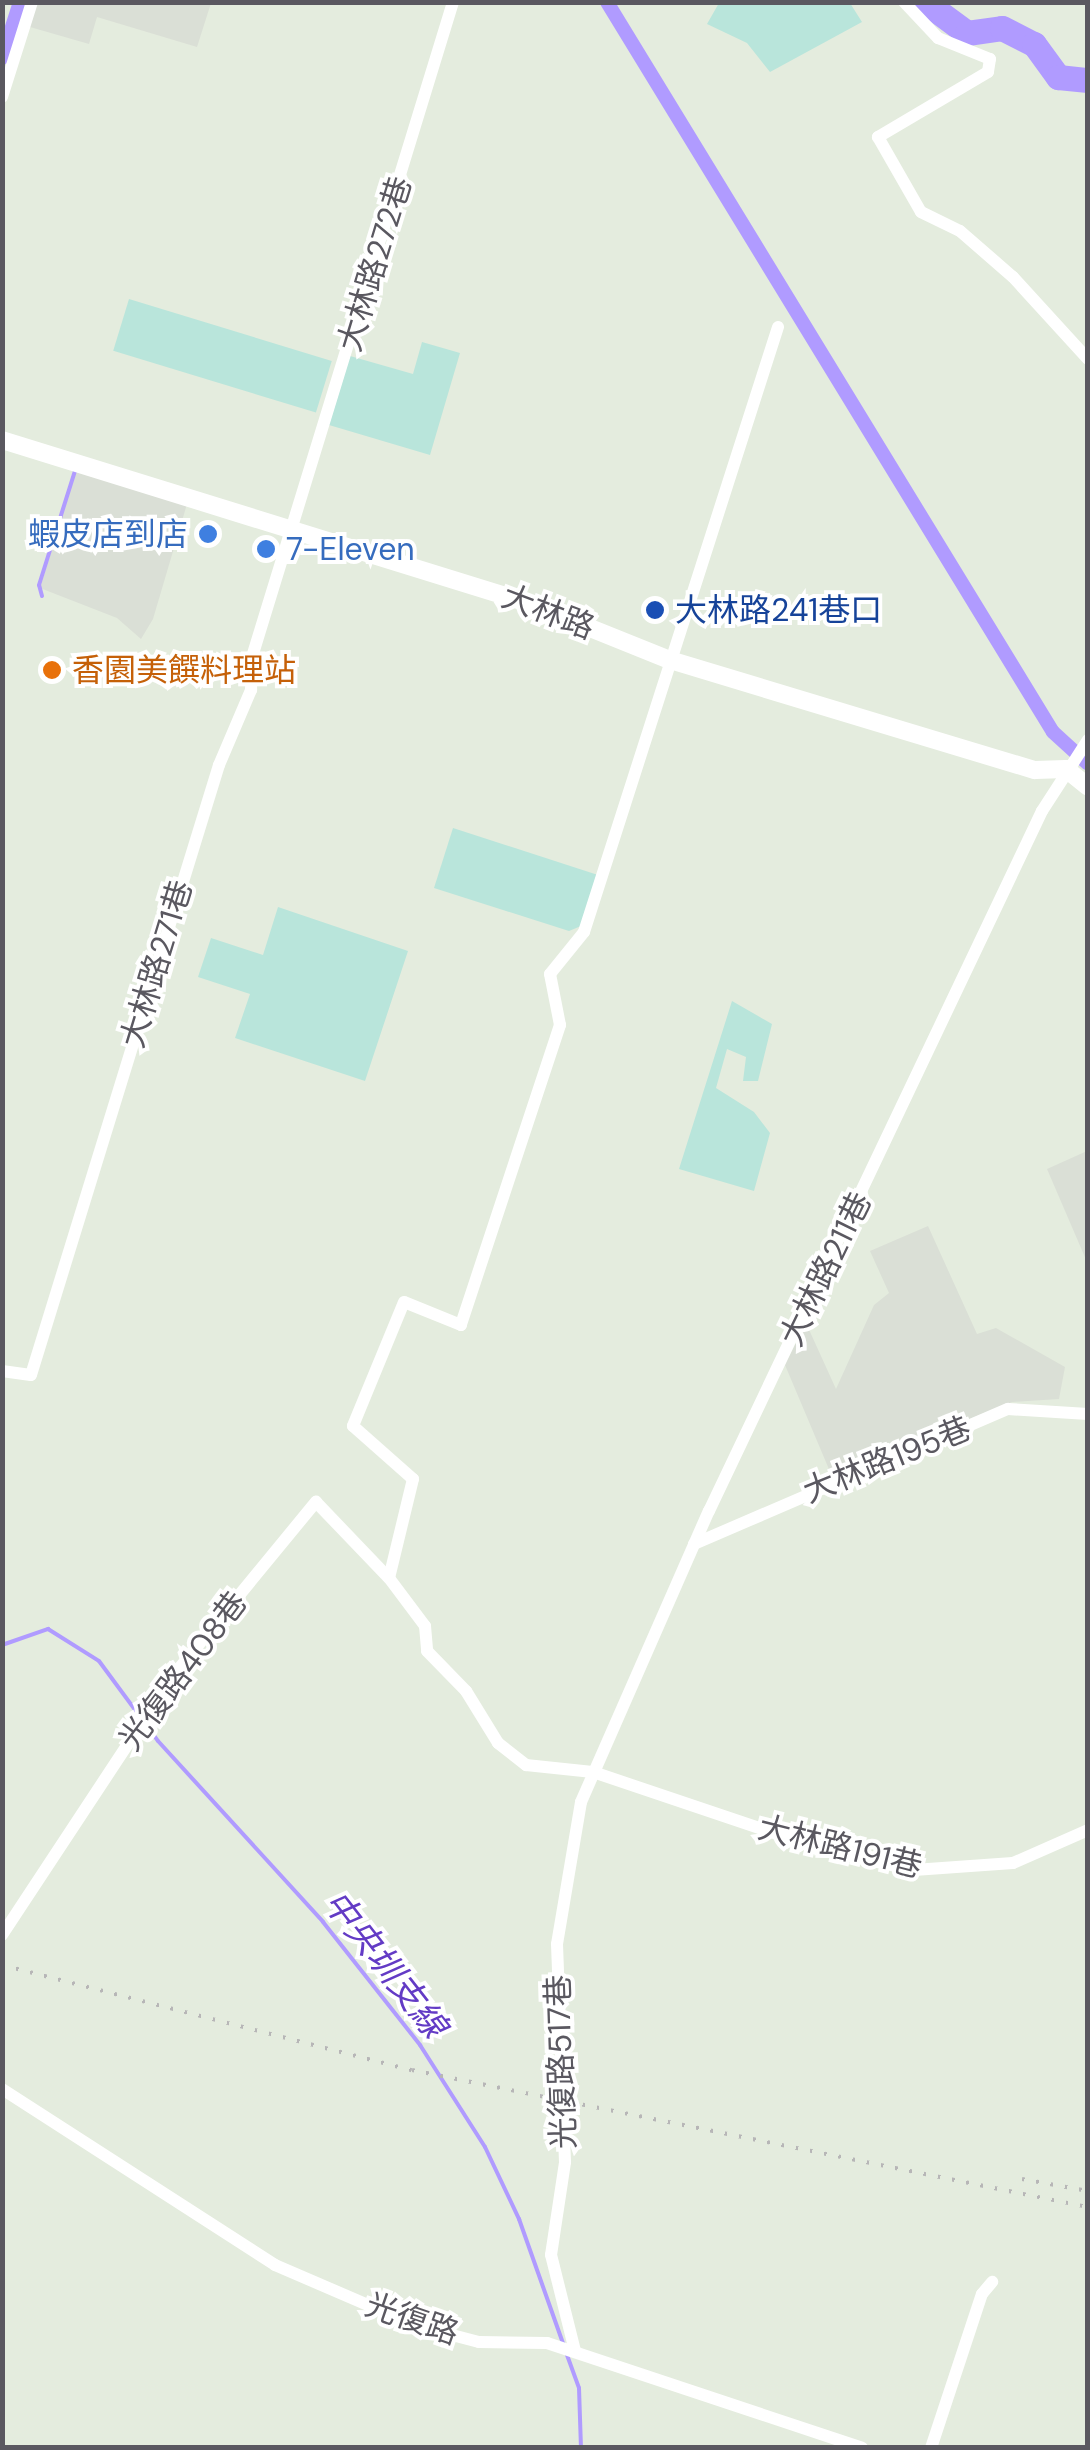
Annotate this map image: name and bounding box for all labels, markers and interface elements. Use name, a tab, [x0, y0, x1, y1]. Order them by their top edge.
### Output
street label: 大林路272巷	[330, 172, 420, 356]
place label: 蝦皮店到店	[28, 515, 188, 553]
marker: 蝦皮店到店	[197, 523, 219, 545]
place label: 7-Eleven	[286, 530, 415, 568]
marker: 7-Eleven	[255, 538, 277, 560]
street label: 大林路	[496, 577, 600, 647]
place label: 大林路241巷口	[675, 591, 882, 629]
marker: 大林路241巷口	[644, 599, 666, 621]
place label: 香園美饌料理站	[72, 651, 296, 689]
marker: 香園美饌料理站	[41, 659, 63, 681]
street label: 大林路271巷	[113, 876, 201, 1052]
street label: 大林路211巷	[772, 1186, 880, 1352]
street label: 大林路195巷	[797, 1409, 977, 1511]
street label: 光復路408巷	[111, 1584, 255, 1758]
street label: 大林路191巷	[754, 1808, 926, 1886]
water label: 中央圳支線	[315, 1882, 455, 2046]
street label: 光復路517巷	[539, 1974, 583, 2150]
street label: 光復路	[360, 2285, 464, 2353]

